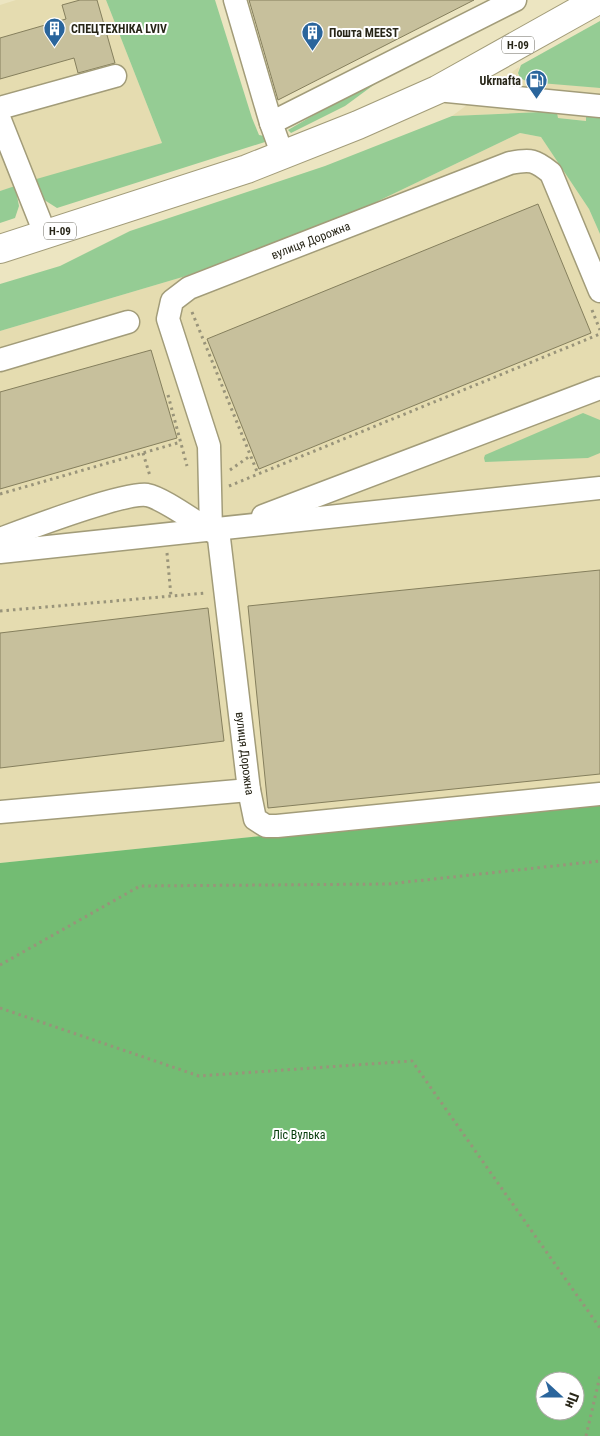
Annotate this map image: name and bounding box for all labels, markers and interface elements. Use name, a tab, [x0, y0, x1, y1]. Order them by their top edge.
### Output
building icon: СПЕЦТЕХНІКА LVIV	[43, 17, 67, 48]
building icon: Пошта MEEST	[301, 21, 325, 52]
place label: СПЕЦТЕХНІКА LVIV	[71, 22, 167, 36]
place label: Пошта MEEST	[329, 26, 399, 40]
road number: Н-09	[502, 36, 534, 54]
fuel station icon: Ukrnafta	[525, 69, 549, 100]
place label: Ukrnafta	[480, 74, 521, 88]
street label: вулиця Дорожна	[269, 219, 352, 262]
road number: Н-09	[44, 222, 76, 240]
street label: вулиця Дорожна	[233, 711, 257, 796]
park label: Ліс Вулька	[272, 1128, 326, 1142]
north arrow	[535, 1371, 585, 1421]
text: Пн	[562, 1391, 582, 1411]

